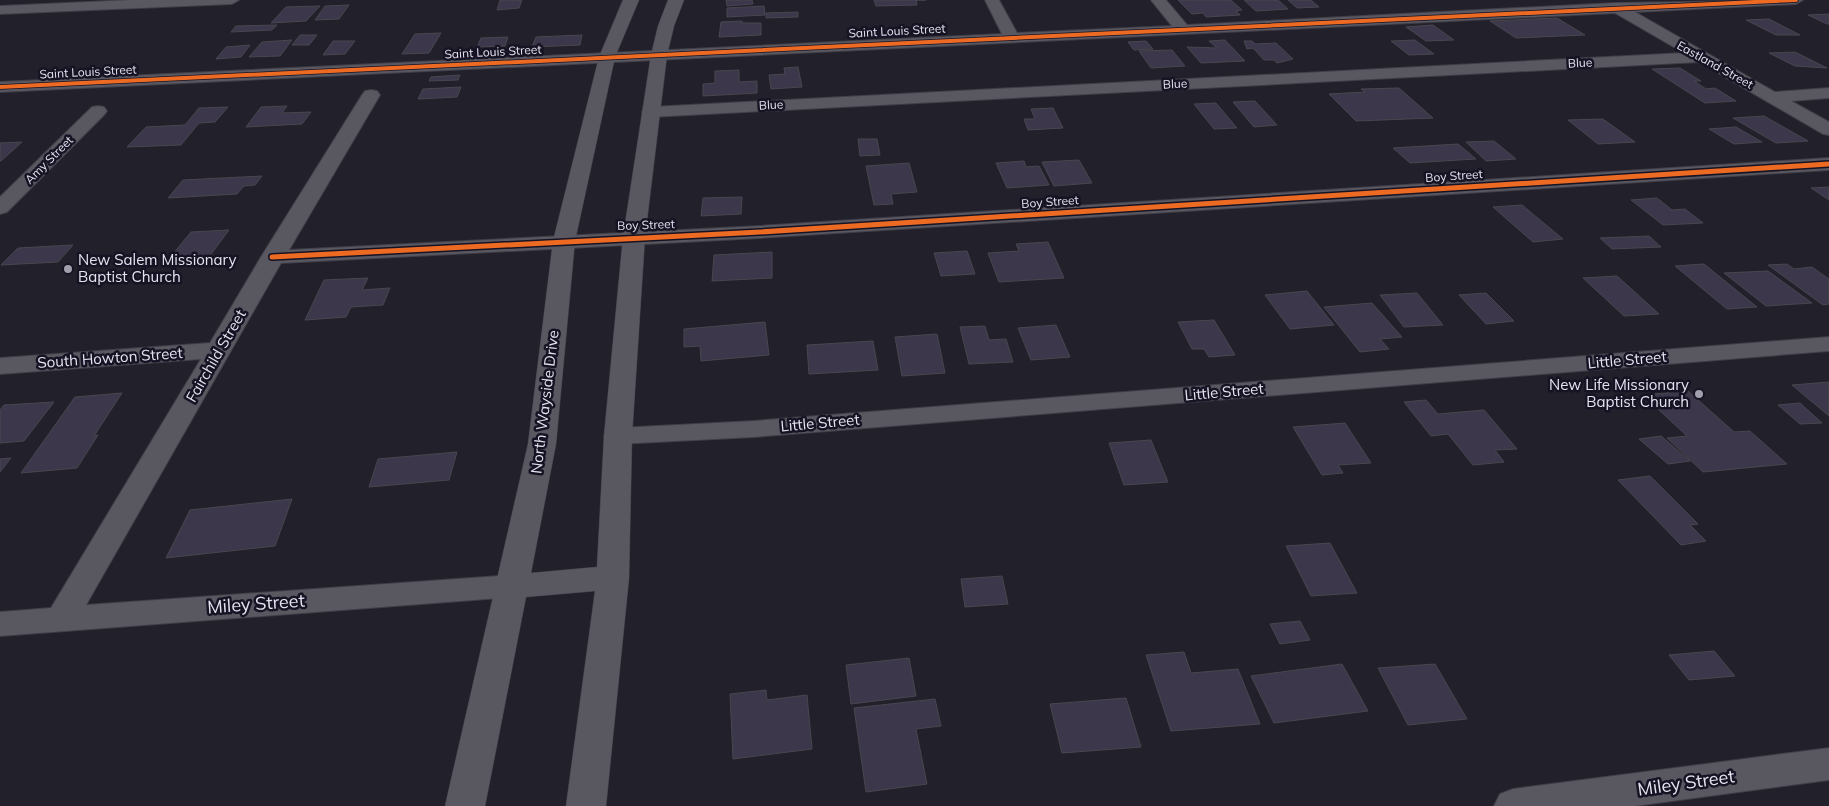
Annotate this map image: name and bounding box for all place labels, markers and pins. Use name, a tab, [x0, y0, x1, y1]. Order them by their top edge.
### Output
place label: New Salem Missionary Baptist Church	[78, 250, 237, 286]
marker: New Salem Missionary Baptist Church	[62, 263, 74, 275]
place label: New Life Missionary Baptist Church	[1549, 375, 1689, 411]
marker: New Life Missionary Baptist Church	[1693, 388, 1705, 400]

